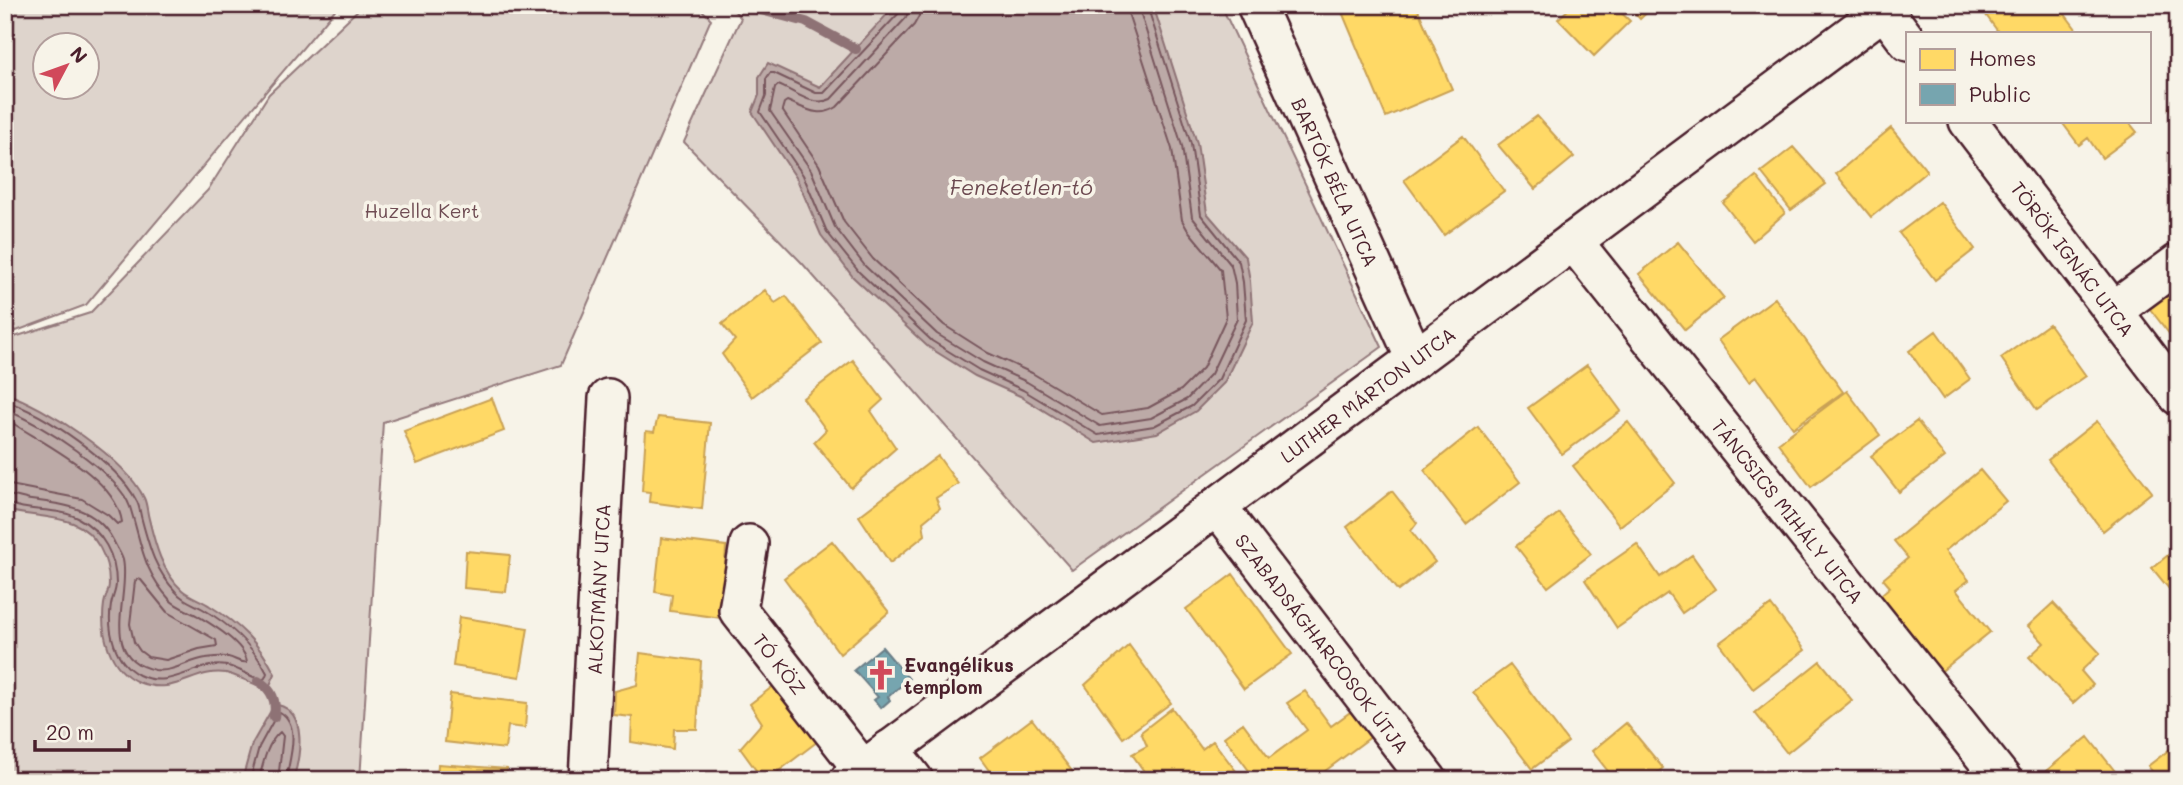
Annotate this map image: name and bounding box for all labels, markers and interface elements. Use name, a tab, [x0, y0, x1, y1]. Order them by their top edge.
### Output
north arrow	[32, 32, 102, 102]
legend	[1906, 32, 2152, 122]
text: N	[65, 41, 93, 68]
text: Homes	[1969, 44, 2036, 71]
text: Public	[1969, 80, 2031, 107]
street label: BARTÓK BÉLA UTCA	[1287, 94, 1384, 270]
water label: Feneketlen-tó	[949, 173, 1093, 200]
street label: TÖRÖK IGNÁC UTCA	[2006, 176, 2140, 341]
park label: Huzella Kert	[365, 198, 479, 223]
street label: LUTHER MÁRTON UTCA	[1275, 321, 1460, 468]
street label: TÁNCSICS MIHÁLY UTCA	[1707, 413, 1869, 608]
street label: ALKOTMÁNY UTCA	[581, 503, 615, 675]
street label: SZABADSÁGHARCOSOK ÚTJA	[1230, 528, 1415, 758]
street label: TÓ KÖZ	[748, 628, 812, 700]
place label: Evangélikus templom	[904, 652, 1014, 699]
church icon: Evangélikus templom	[864, 658, 898, 692]
scale bar	[35, 708, 130, 752]
text: 20 m	[46, 718, 94, 745]

